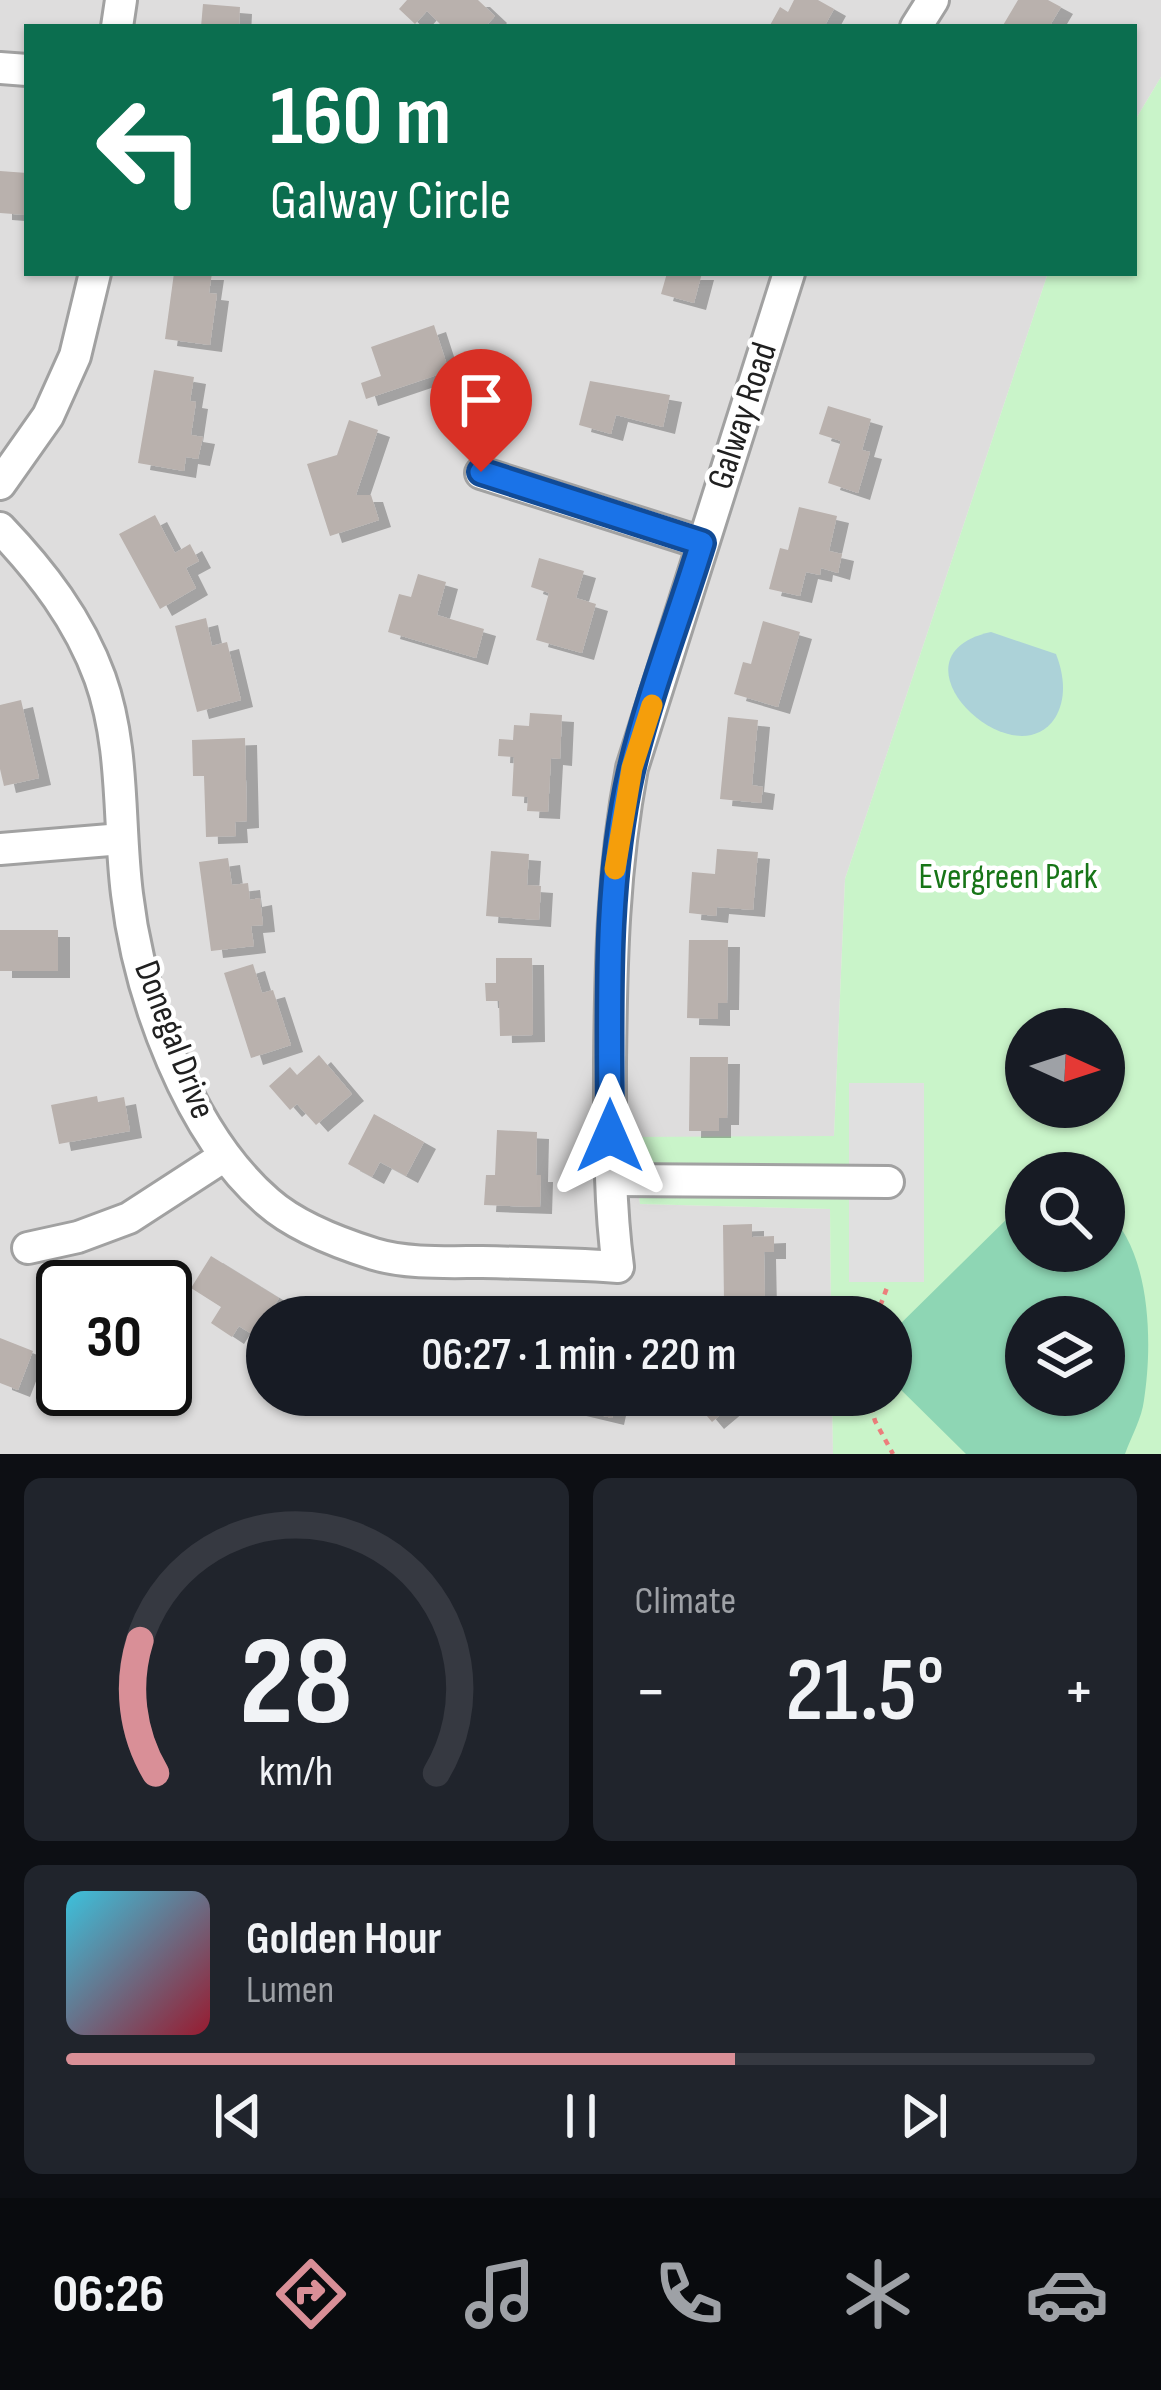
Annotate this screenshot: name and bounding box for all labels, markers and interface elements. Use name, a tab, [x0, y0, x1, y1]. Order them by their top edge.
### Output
text: 160 m	[270, 67, 451, 168]
icon: left	[72, 72, 228, 228]
text: Galway Circle	[270, 169, 511, 234]
street label: Galway Road	[699, 337, 787, 495]
pin	[430, 349, 532, 472]
icon: arrive	[448, 367, 514, 433]
park label: Evergreen Park	[918, 856, 1098, 899]
street label: Donegal Drive	[124, 955, 224, 1125]
north arrow	[1005, 1008, 1125, 1128]
map controls	[1005, 1008, 1125, 1416]
position arrow	[547, 1073, 673, 1199]
button: search	[1005, 1152, 1125, 1272]
speed limit sign: 30	[36, 1260, 192, 1416]
button: layers	[1005, 1296, 1125, 1416]
text: 06:27 · 1 min · 220 m	[422, 1328, 736, 1383]
text: Climate	[635, 1578, 736, 1625]
text: 28	[239, 1610, 353, 1759]
text: 21.5°	[785, 1638, 944, 1746]
text: −	[635, 1653, 667, 1732]
text: +	[1063, 1653, 1095, 1732]
text: km/h	[259, 1745, 333, 1797]
text: Golden Hour	[246, 1912, 441, 1967]
text: Lumen	[246, 1967, 334, 2014]
icon: previous	[205, 2083, 271, 2149]
icon: pause	[548, 2083, 614, 2149]
icon: next	[891, 2083, 957, 2149]
icon: directions	[269, 2252, 353, 2336]
icon: music	[458, 2252, 542, 2336]
icon: phone	[647, 2252, 731, 2336]
icon: climate	[836, 2252, 920, 2336]
icon: car	[1025, 2252, 1109, 2336]
text: 06:26	[52, 2262, 165, 2327]

